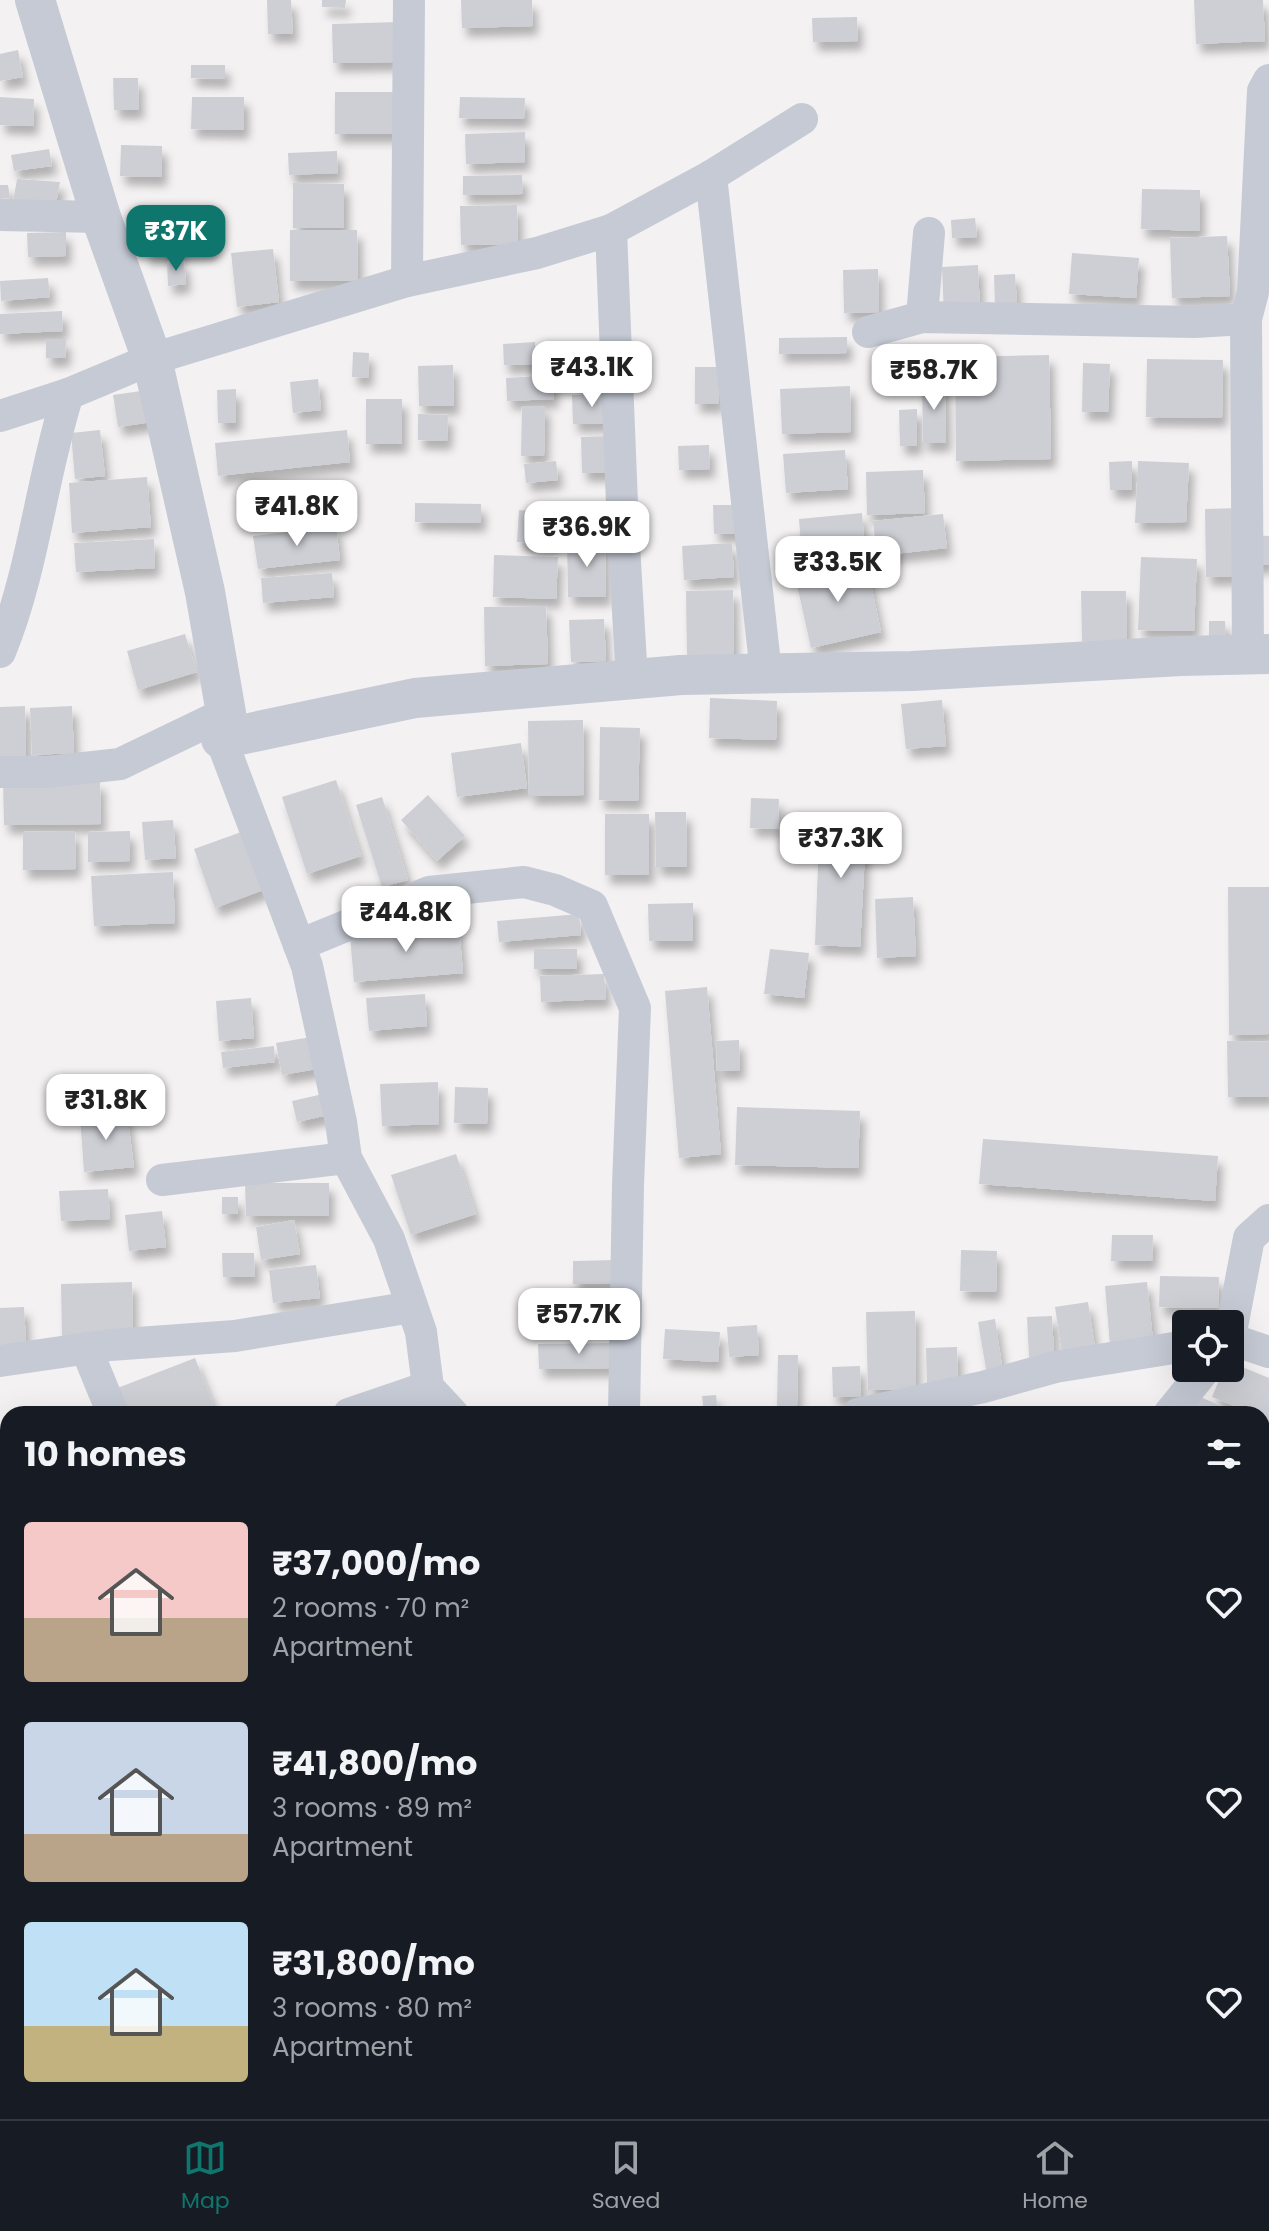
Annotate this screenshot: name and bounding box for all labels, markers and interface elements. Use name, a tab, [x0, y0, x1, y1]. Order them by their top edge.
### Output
pin: ₹37K	[129, 205, 223, 273]
text: ₹37K	[144, 213, 208, 249]
pin: ₹43.1K	[527, 341, 657, 409]
pin: ₹58.7K	[869, 344, 999, 412]
text: ₹43.1K	[550, 349, 634, 385]
text: ₹58.7K	[890, 352, 978, 388]
pin: ₹41.8K	[232, 480, 362, 548]
text: ₹41.8K	[254, 488, 340, 524]
pin: ₹36.9K	[522, 501, 652, 569]
text: ₹36.9K	[542, 509, 632, 545]
pin: ₹33.5K	[773, 536, 903, 604]
text: ₹33.5K	[793, 544, 883, 580]
pin: ₹37.3K	[776, 812, 906, 880]
text: ₹37.3K	[798, 820, 884, 856]
pin: ₹44.8K	[341, 886, 471, 954]
text: ₹44.8K	[359, 894, 453, 930]
pin: ₹31.8K	[41, 1074, 171, 1142]
text: ₹31.8K	[64, 1082, 148, 1118]
pin: ₹57.7K	[514, 1288, 644, 1356]
text: ₹57.7K	[536, 1296, 622, 1332]
map controls	[1172, 1310, 1244, 1382]
button: locate	[1172, 1310, 1244, 1382]
text: 10 homes	[24, 1430, 187, 1478]
icon: filters	[1202, 1432, 1246, 1476]
text: ₹37,000/mo	[272, 1539, 480, 1587]
icon: home	[88, 1554, 184, 1650]
icon: heart	[1202, 1580, 1246, 1624]
text: 2 rooms · 70 m²	[272, 1590, 469, 1626]
text: Apartment	[272, 1629, 413, 1665]
text: ₹41,800/mo	[272, 1739, 477, 1787]
icon: home	[88, 1754, 184, 1850]
icon: heart	[1202, 1780, 1246, 1824]
text: 3 rooms · 89 m²	[272, 1790, 472, 1826]
text: Apartment	[272, 1829, 413, 1865]
text: ₹31,800/mo	[272, 1939, 475, 1987]
icon: home	[88, 1954, 184, 2050]
icon: heart	[1202, 1980, 1246, 2024]
text: 3 rooms · 80 m²	[272, 1990, 472, 2026]
text: Apartment	[272, 2029, 413, 2065]
tab: Map	[181, 2136, 230, 2217]
tab: Saved	[592, 2136, 660, 2217]
tab: Home	[1022, 2136, 1088, 2217]

